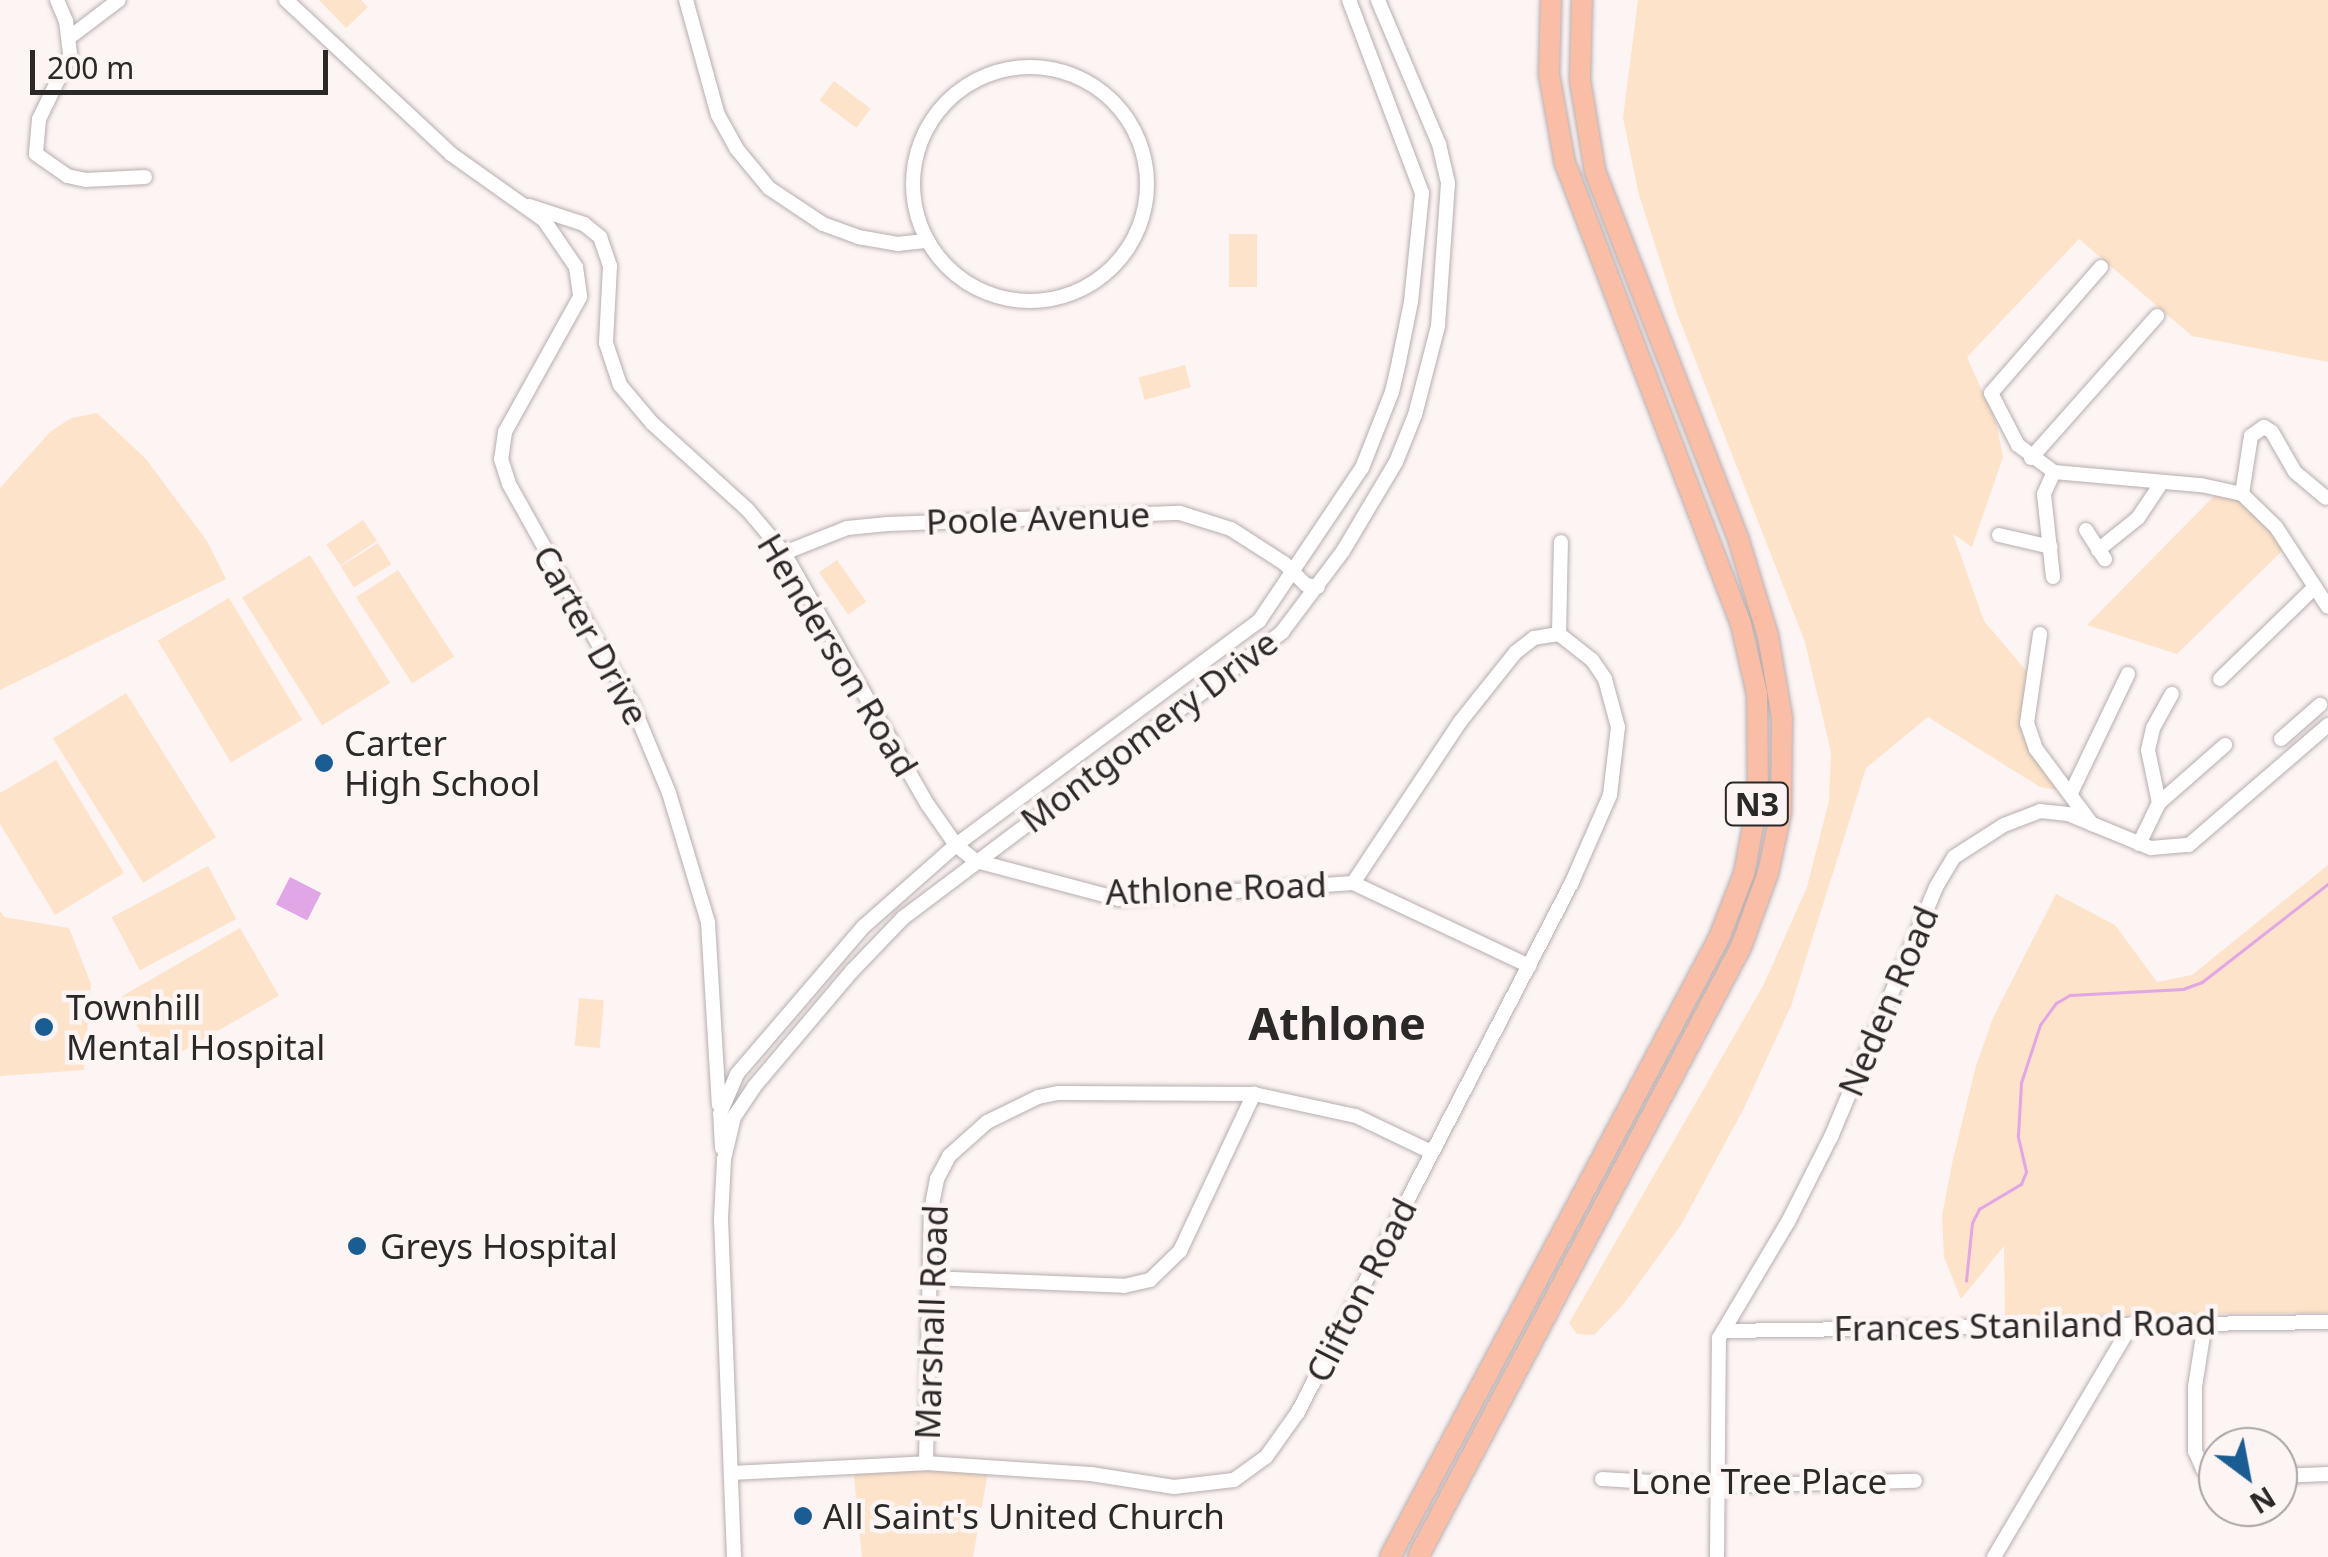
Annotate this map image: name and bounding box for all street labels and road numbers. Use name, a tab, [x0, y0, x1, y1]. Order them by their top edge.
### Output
street label: Poole Avenue	[925, 493, 1151, 543]
street label: Henderson Road	[749, 526, 927, 784]
street label: Carter Drive	[524, 538, 658, 732]
street label: Montgomery Drive	[1012, 621, 1286, 841]
road number: N3	[1724, 777, 1790, 831]
street label: Athlone Road	[1105, 863, 1327, 913]
street label: Neden Road	[1829, 900, 1947, 1102]
street label: Clifton Road	[1297, 1191, 1425, 1389]
street label: Marshall Road	[906, 1204, 956, 1440]
street label: Frances Staniland Road	[1833, 1301, 2217, 1349]
street label: Lone Tree Place	[1631, 1460, 1887, 1502]

